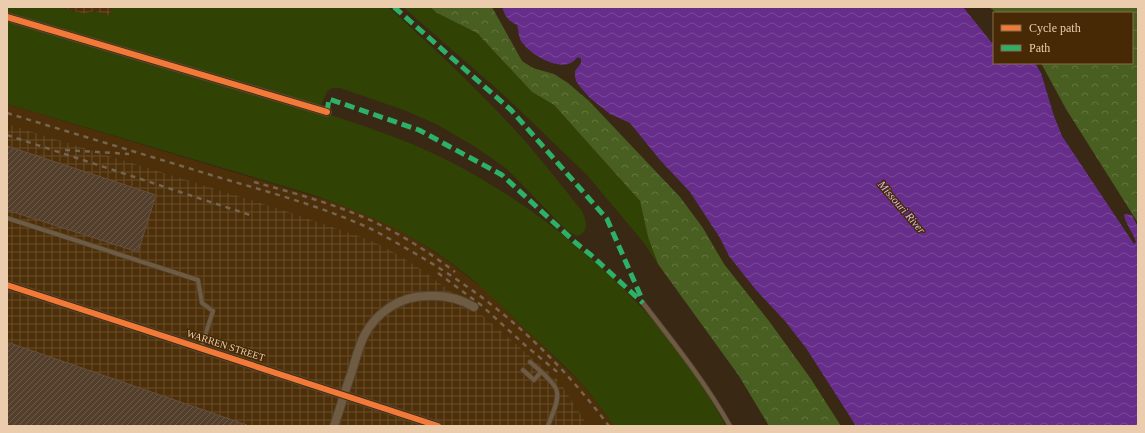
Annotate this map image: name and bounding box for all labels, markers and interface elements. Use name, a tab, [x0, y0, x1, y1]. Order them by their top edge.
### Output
legend	[993, 12, 1133, 64]
text: Cycle path	[1029, 21, 1081, 35]
text: Path	[1029, 41, 1050, 55]
water label: Missouri River	[875, 178, 929, 236]
street label: WARREN STREET	[185, 328, 266, 363]

